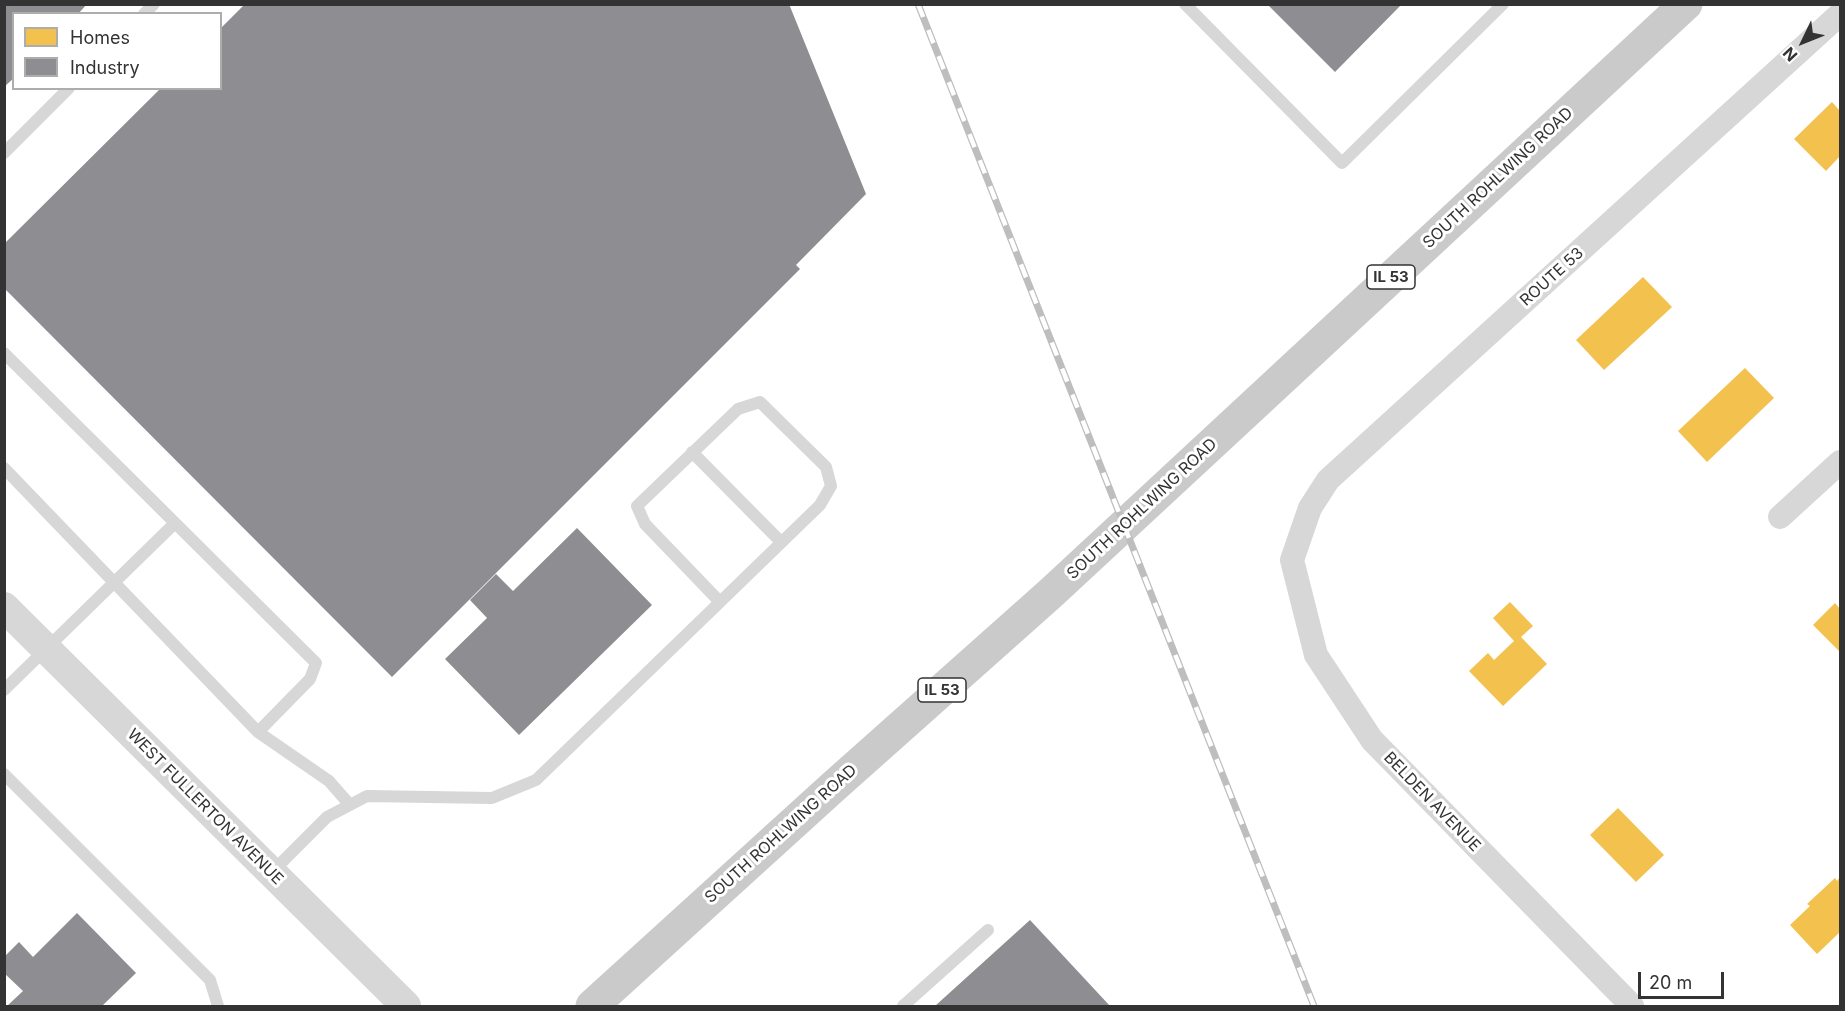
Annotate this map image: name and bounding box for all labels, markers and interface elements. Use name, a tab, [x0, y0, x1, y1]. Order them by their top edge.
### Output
legend	[12, 12, 222, 90]
north arrow	[1773, 12, 1833, 72]
text: Homes	[70, 27, 130, 48]
text: N	[1778, 43, 1801, 66]
text: Industry	[70, 57, 140, 78]
street label: SOUTH ROHLWING ROAD	[1419, 104, 1577, 252]
street label: ROUTE 53	[1516, 244, 1588, 310]
road number: IL 53	[1367, 265, 1415, 289]
street label: SOUTH ROHLWING ROAD	[1063, 435, 1221, 583]
road number: IL 53	[918, 678, 966, 702]
street label: WEST FULLERTON AVENUE	[123, 725, 287, 889]
street label: BELDEN AVENUE	[1380, 748, 1484, 856]
street label: SOUTH ROHLWING ROAD	[701, 761, 861, 907]
scale bar	[1641, 960, 1726, 998]
text: 20 m	[1649, 972, 1692, 993]

